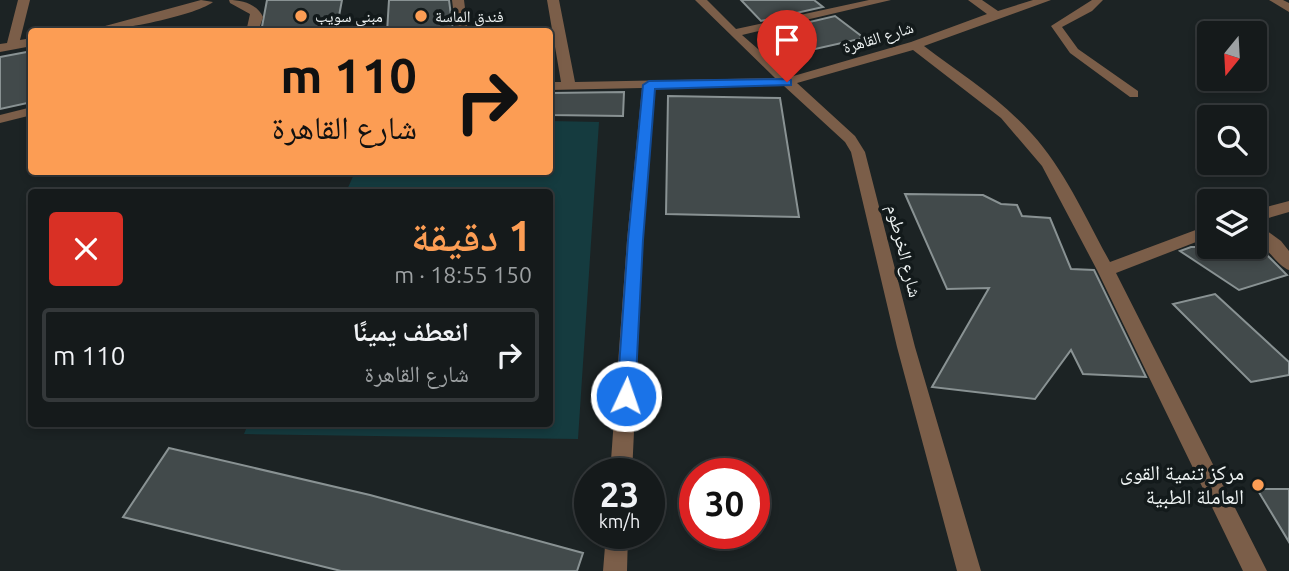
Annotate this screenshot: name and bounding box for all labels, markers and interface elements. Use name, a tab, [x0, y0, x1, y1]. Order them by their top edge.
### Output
place label: مبنى سويب	[315, 7, 383, 27]
place label: فندق الماسة	[435, 7, 504, 27]
marker: مبنى سويب	[293, 8, 309, 24]
marker: فندق الماسة	[413, 8, 429, 24]
pin	[757, 10, 817, 82]
street label: شارع القاهرة	[841, 18, 916, 58]
icon: arrive	[768, 21, 806, 59]
north arrow	[1197, 21, 1267, 91]
map controls	[1197, 21, 1267, 259]
text: 110 m	[280, 47, 417, 102]
icon: right	[441, 56, 532, 147]
button: search	[1197, 105, 1267, 175]
text: شارع القاهرة	[272, 109, 417, 145]
button: layers	[1197, 189, 1267, 259]
street label: شارع الخرطوم	[881, 202, 926, 300]
button: close	[49, 212, 123, 286]
text: 1 دقيقة	[411, 212, 532, 259]
text: 150 m · 18:55	[394, 262, 532, 287]
text: انعطف يمينًا	[353, 317, 469, 346]
icon: right	[490, 336, 528, 374]
text: 110 m	[53, 341, 125, 370]
position arrow	[589, 359, 663, 433]
text: شارع القاهرة	[365, 361, 469, 386]
speed limit sign: 30	[679, 458, 770, 549]
place label: مركز تنمية القوى العاملة الطبية	[1120, 460, 1244, 509]
text: 23	[600, 474, 639, 514]
marker: مركز تنمية القوى العاملة الطبية	[1250, 477, 1266, 493]
text: km/h	[599, 511, 640, 531]

